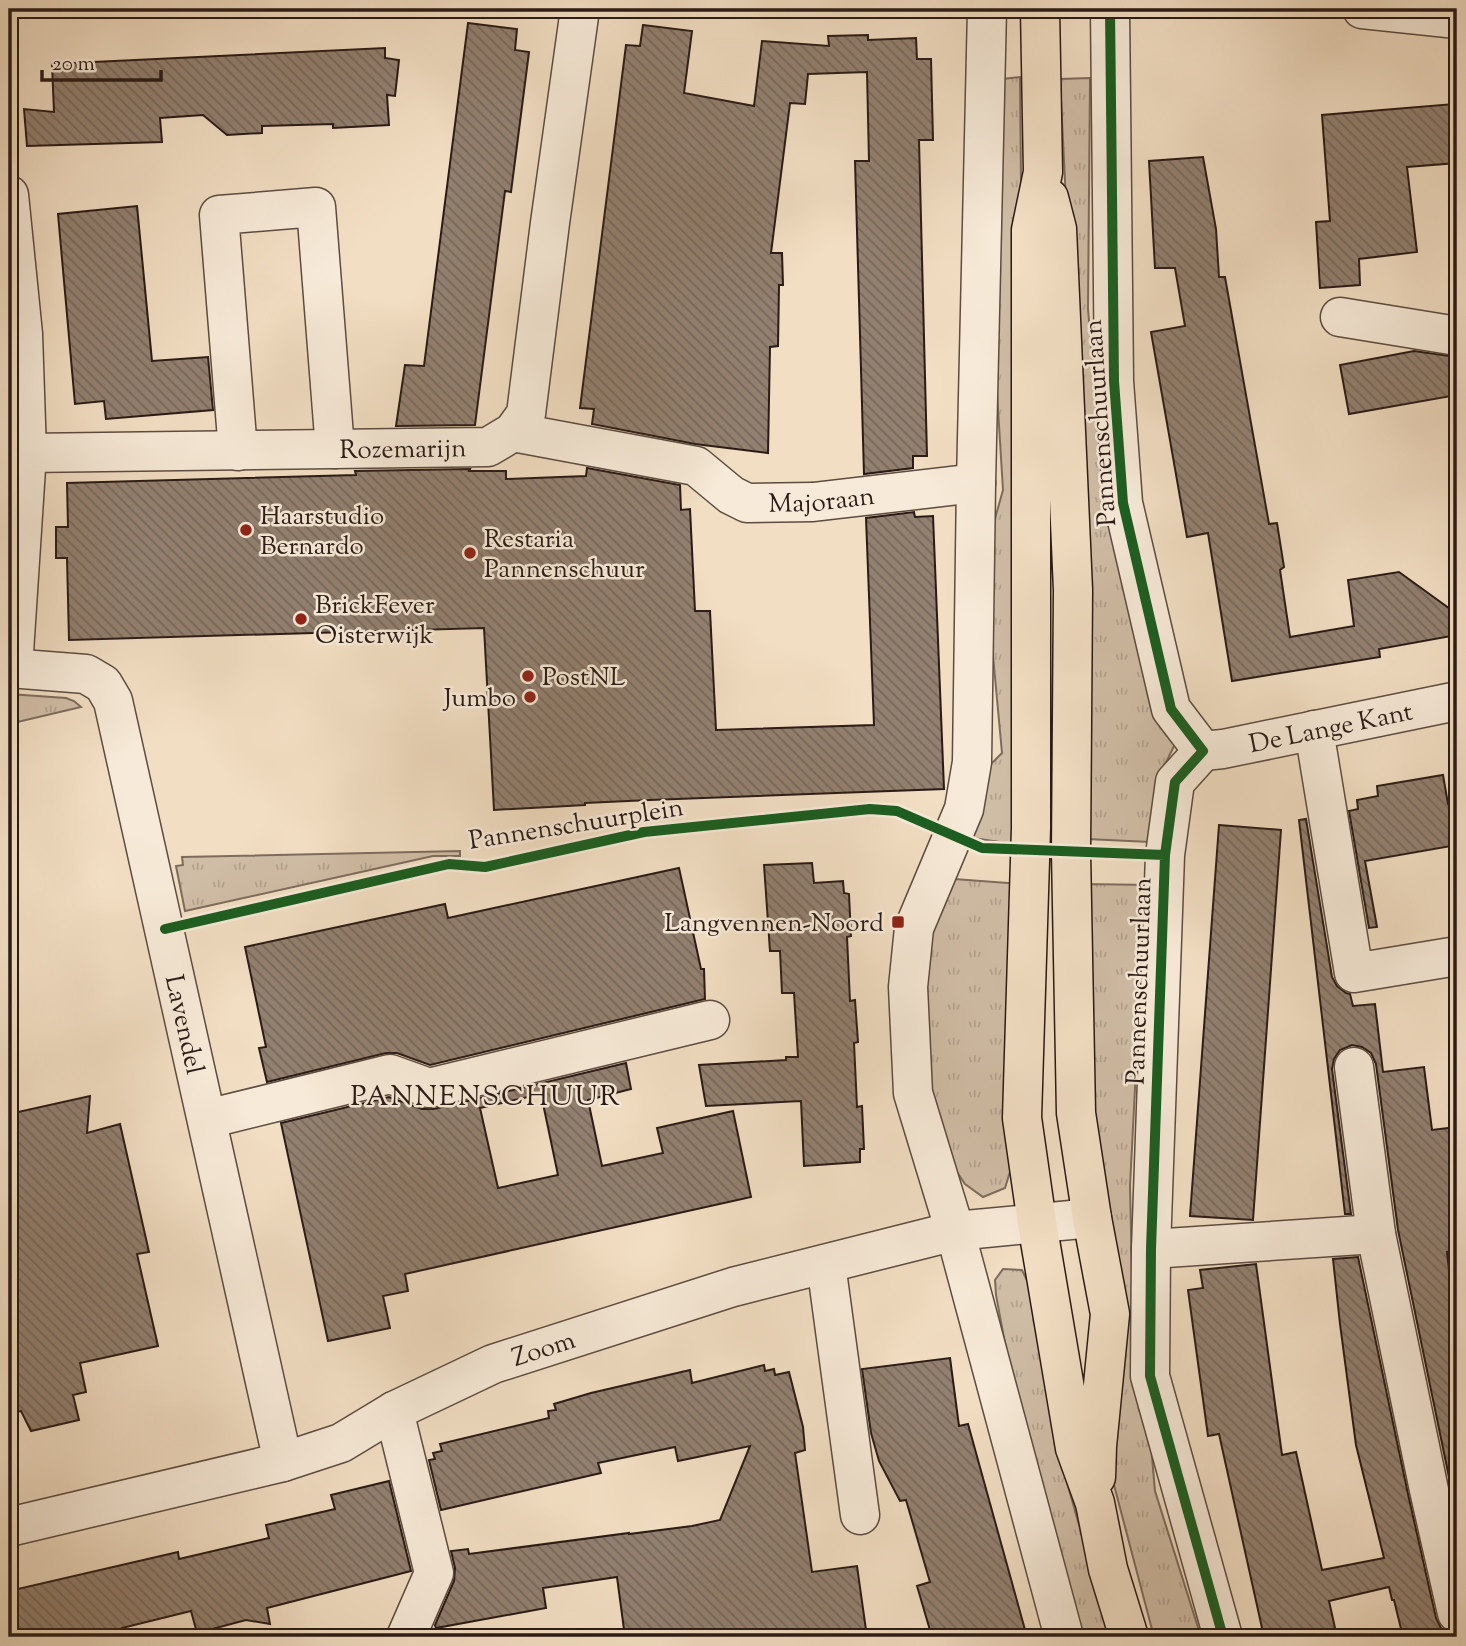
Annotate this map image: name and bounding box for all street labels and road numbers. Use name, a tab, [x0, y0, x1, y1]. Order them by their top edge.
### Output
street label: Pannenschuurlaan	[1076, 318, 1127, 527]
street label: Rozemarijn	[339, 431, 467, 470]
street label: Majoraan	[768, 479, 877, 524]
street label: De Lange Kant	[1246, 695, 1416, 764]
street label: Pannenschuurplein	[466, 790, 686, 861]
street label: Pannenschuurlaan	[1118, 877, 1163, 1085]
street label: Lavendel	[154, 972, 212, 1078]
street label: Zoom	[508, 1323, 581, 1378]

